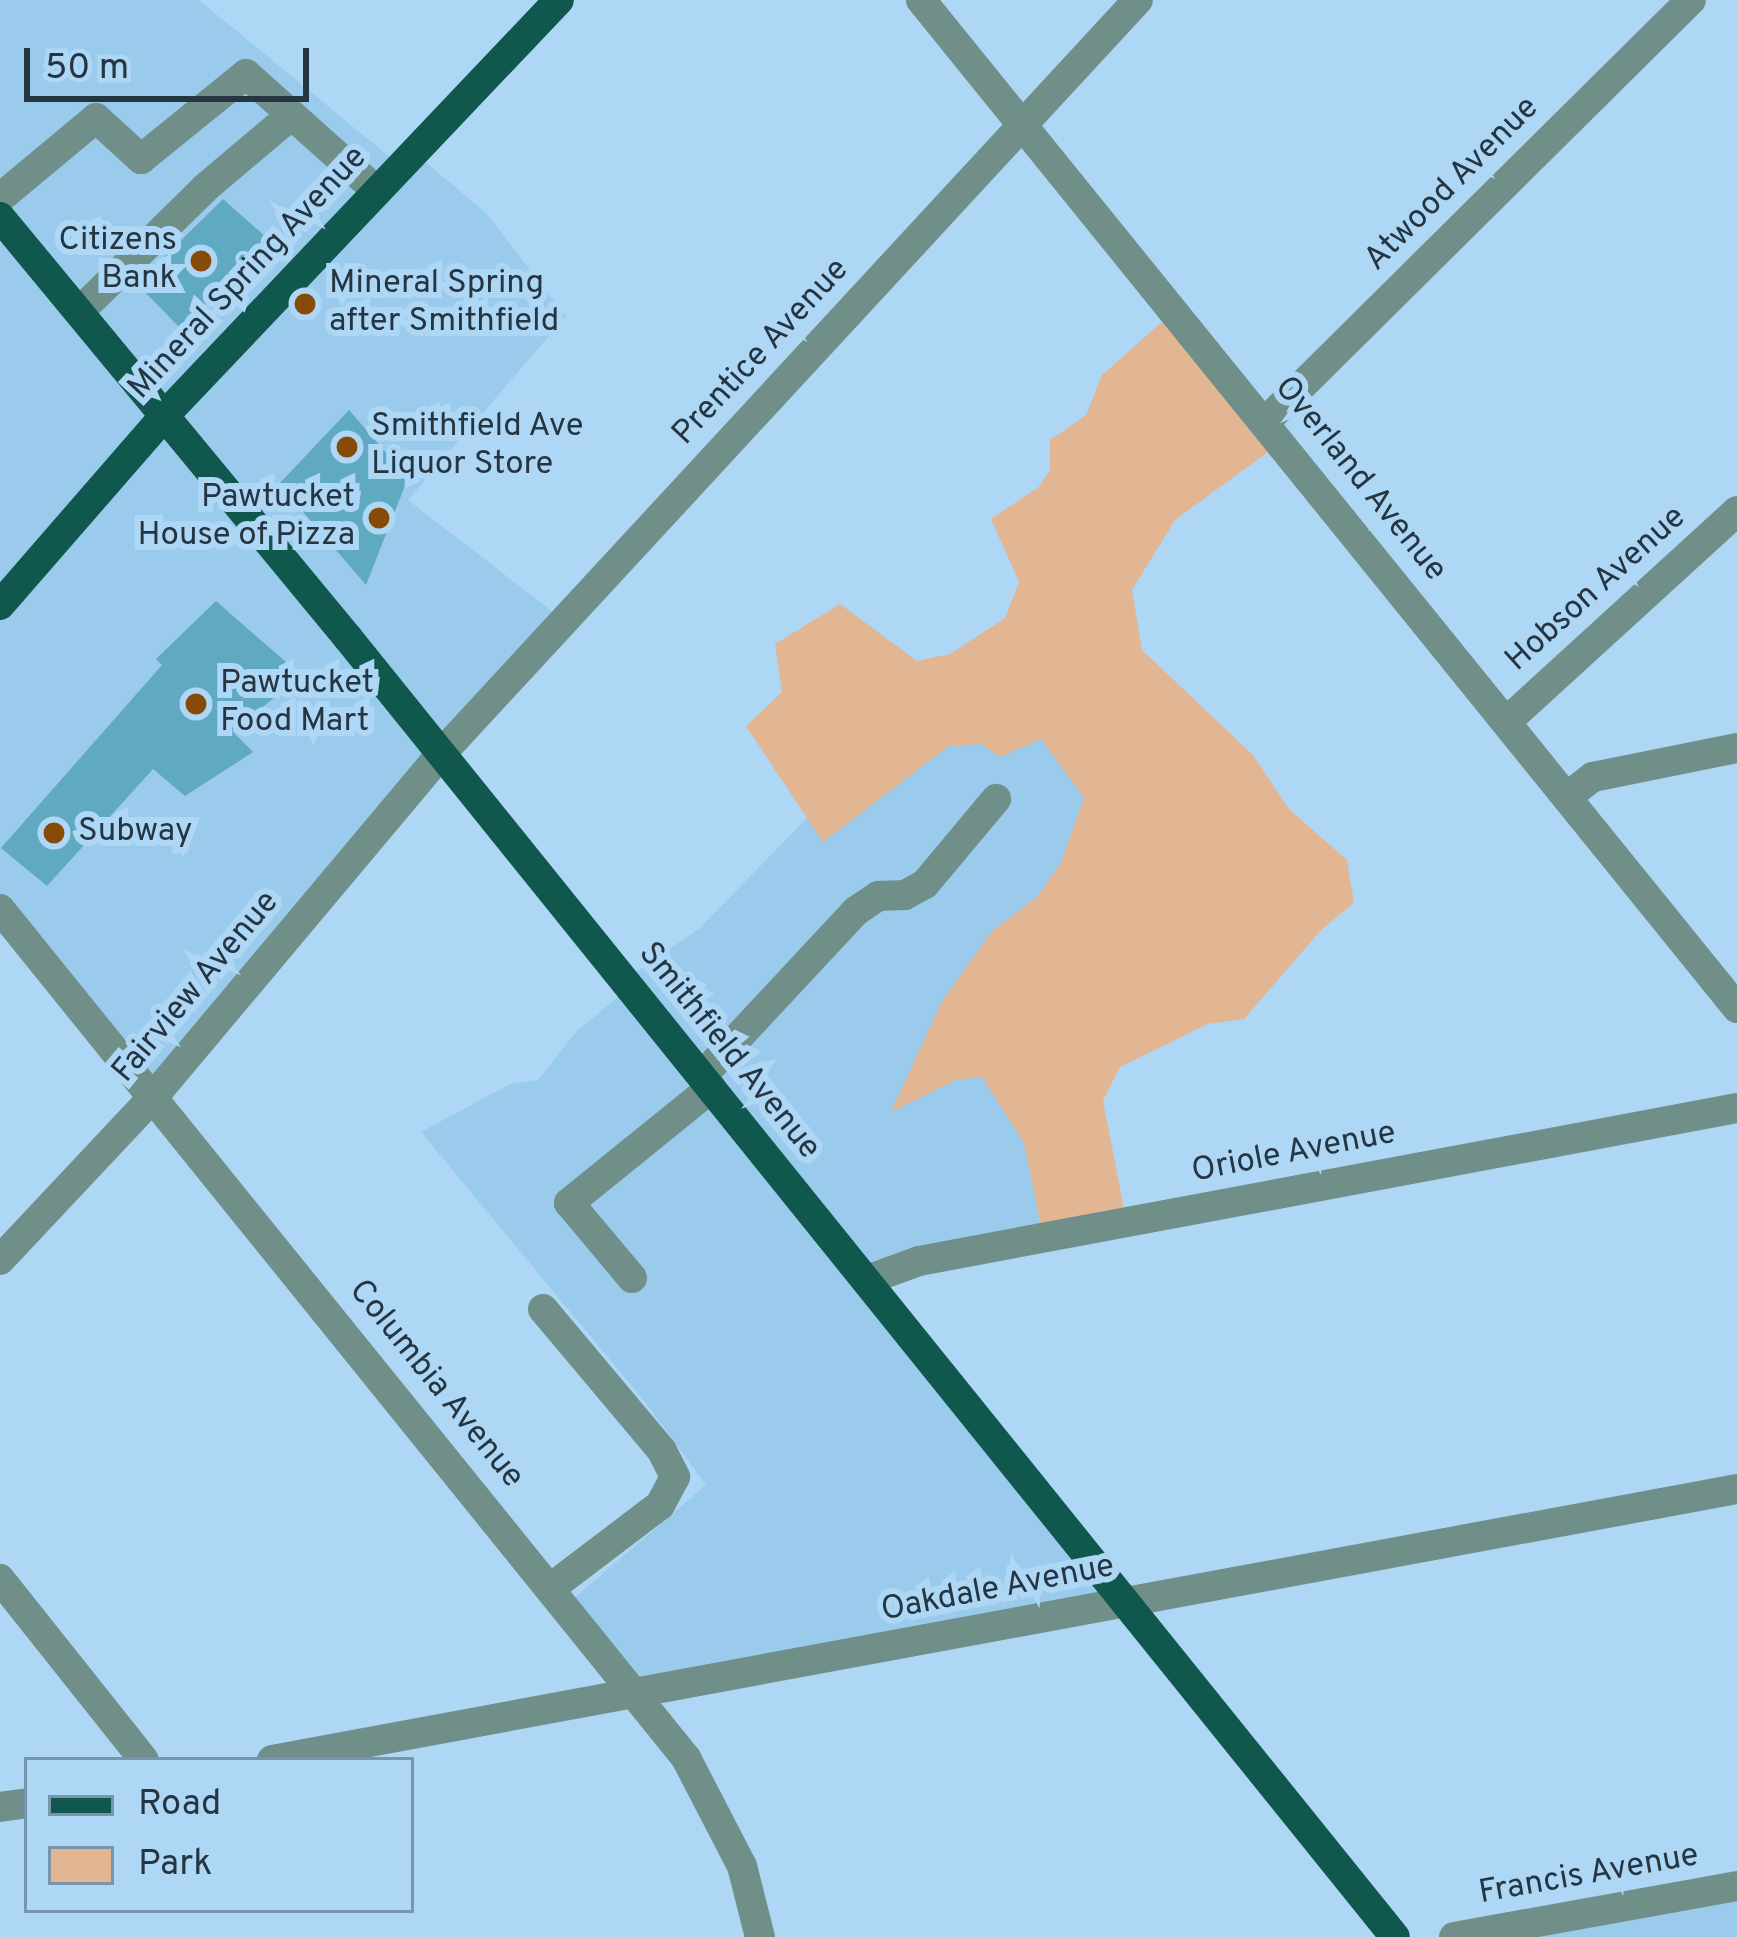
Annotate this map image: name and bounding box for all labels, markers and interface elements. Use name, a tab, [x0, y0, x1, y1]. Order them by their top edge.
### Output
scale bar	[30, 24, 315, 98]
text: 50 m	[45, 46, 129, 92]
street label: Atwood Avenue	[1357, 89, 1549, 281]
street label: Mineral Spring Avenue	[121, 139, 377, 409]
place label: Citizens Bank	[59, 222, 177, 300]
marker: Citizens Bank	[188, 248, 214, 274]
street label: Prentice Avenue	[665, 251, 859, 455]
place label: Mineral Spring after Smithfield	[329, 265, 559, 343]
marker: Mineral Spring after Smithfield	[292, 291, 318, 317]
street label: Overland Avenue	[1264, 369, 1454, 591]
place label: Smithfield Ave Liquor Store	[371, 408, 585, 486]
marker: Smithfield Ave Liquor Store	[334, 434, 360, 460]
place label: Pawtucket House of Pizza	[137, 479, 355, 557]
street label: Hobson Avenue	[1498, 498, 1696, 682]
marker: Pawtucket House of Pizza	[366, 505, 392, 531]
place label: Pawtucket Food Mart	[220, 665, 374, 743]
marker: Pawtucket Food Mart	[183, 691, 209, 717]
place label: Subway	[78, 813, 193, 853]
marker: Subway	[41, 820, 67, 846]
street label: Fairview Avenue	[105, 884, 289, 1092]
street label: Smithfield Avenue	[628, 935, 828, 1169]
street label: Oriole Avenue	[1188, 1115, 1400, 1193]
street label: Columbia Avenue	[339, 1272, 531, 1498]
street label: Oakdale Avenue	[878, 1548, 1118, 1632]
legend	[24, 1757, 414, 1913]
text: Road	[138, 1782, 221, 1828]
street label: Francis Avenue	[1475, 1837, 1703, 1915]
text: Park	[138, 1842, 212, 1888]

